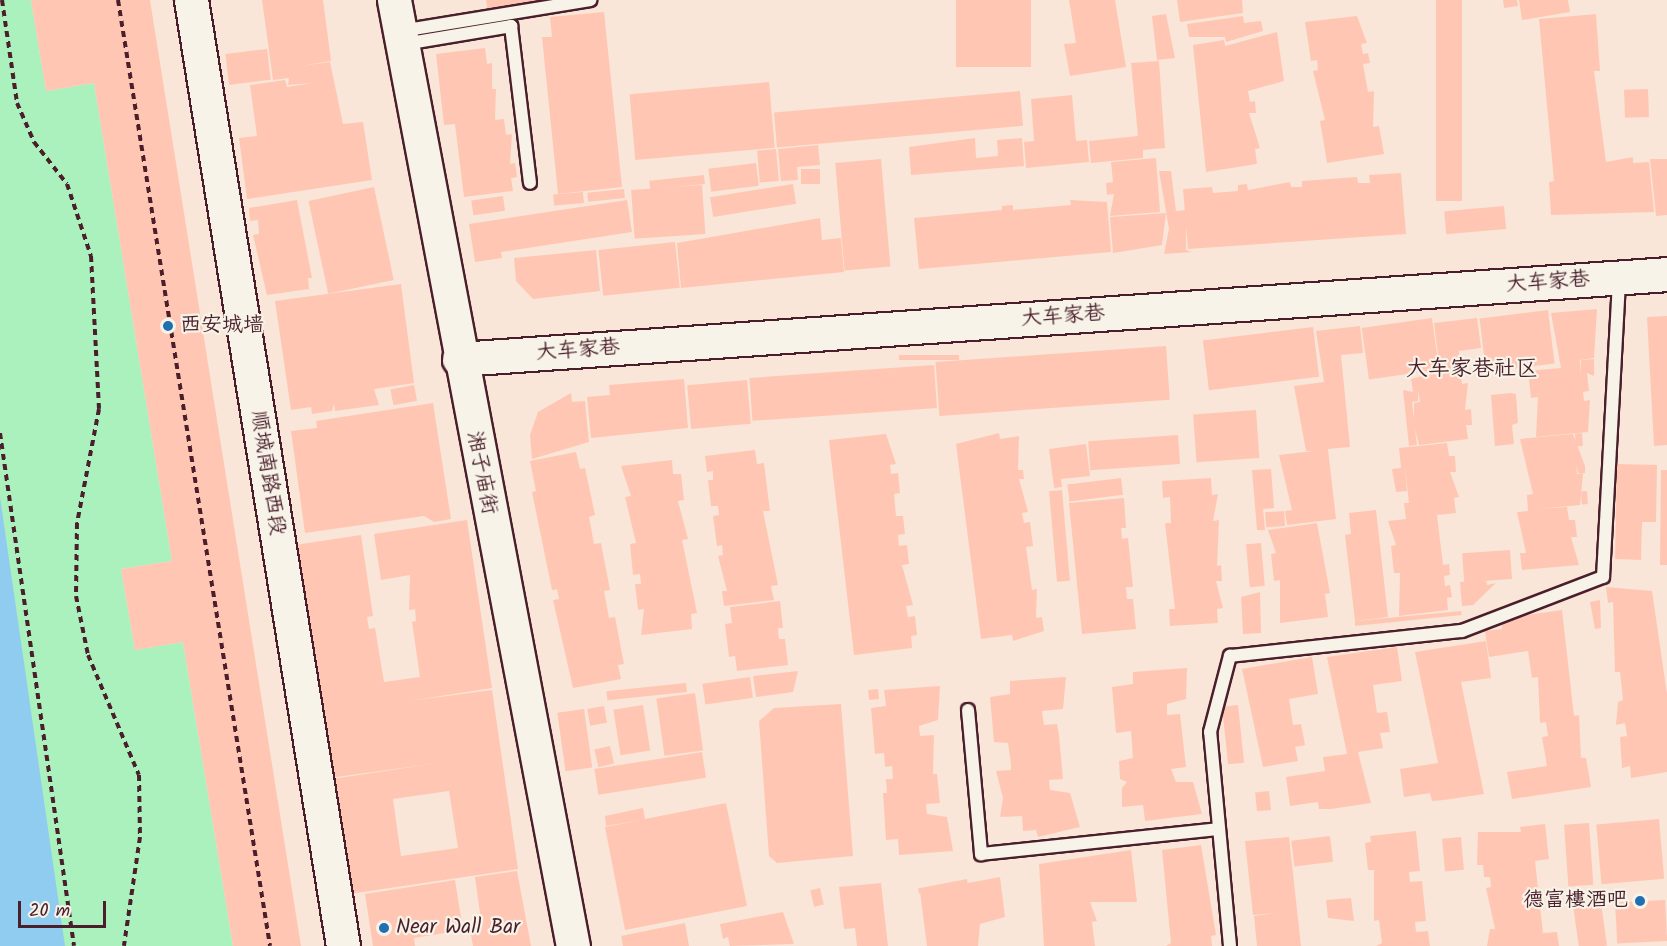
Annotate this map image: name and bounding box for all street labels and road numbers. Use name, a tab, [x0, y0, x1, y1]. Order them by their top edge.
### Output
street label: 大车家巷	[1505, 268, 1591, 298]
street label: 大车家巷	[1020, 302, 1106, 332]
street label: 大车家巷	[535, 336, 621, 366]
street label: 顺城南路西段	[245, 409, 289, 537]
street label: 湘子庙街	[461, 429, 501, 517]

